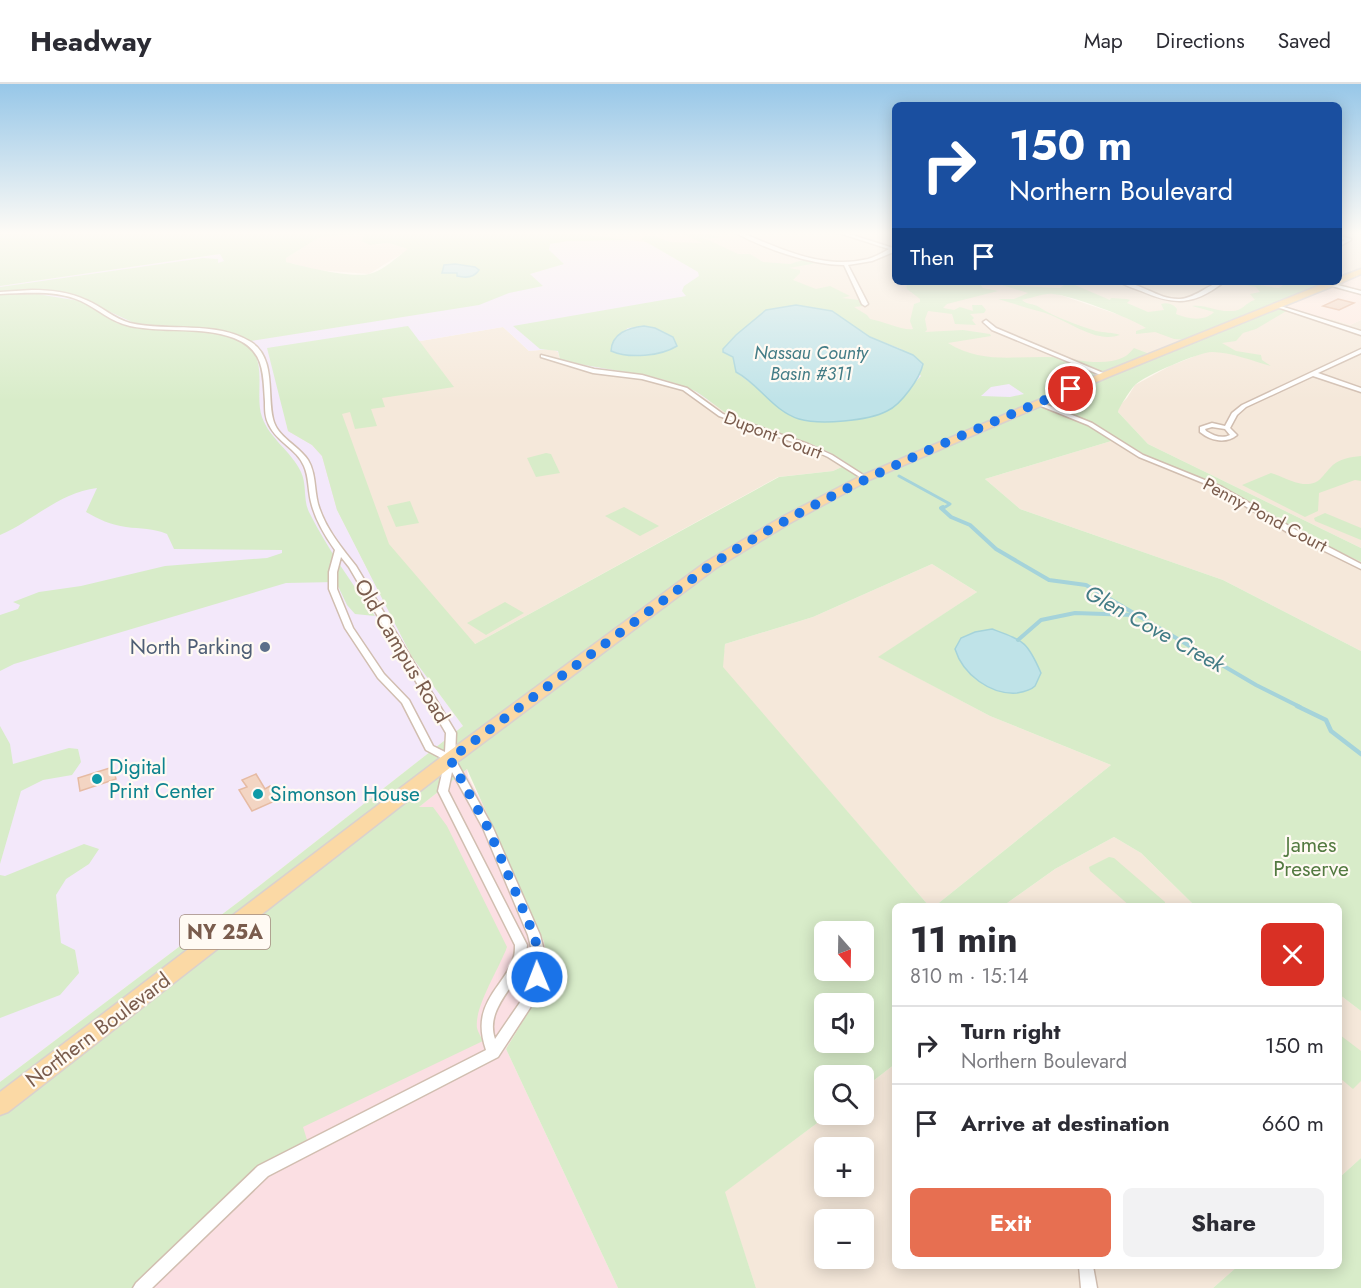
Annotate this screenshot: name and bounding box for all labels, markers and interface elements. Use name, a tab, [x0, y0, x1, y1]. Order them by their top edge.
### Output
text: Headway	[30, 21, 151, 62]
text: Map	[1084, 26, 1123, 56]
text: Directions	[1156, 26, 1245, 56]
text: Saved	[1278, 26, 1331, 56]
text: 150 m	[1009, 115, 1132, 176]
icon: right	[910, 126, 988, 204]
text: Northern Boulevard	[1009, 171, 1233, 210]
icon: arrive	[967, 240, 1000, 273]
text: Then	[910, 241, 955, 273]
water label: Nassau County Basin #311	[754, 340, 869, 387]
pin	[1045, 363, 1096, 414]
icon: arrive	[1054, 372, 1087, 405]
street label: Dupont Court	[720, 404, 826, 466]
street label: Penny Pond Court	[1198, 471, 1332, 559]
street label: Old Campus Road	[347, 573, 457, 729]
water label: Glen Cove Creek	[1079, 576, 1232, 681]
place label: North Parking	[130, 632, 253, 662]
marker: North Parking	[258, 640, 272, 654]
place label: Digital Print Center	[109, 752, 215, 806]
marker: Digital Print Center	[90, 772, 104, 786]
place label: Simonson House	[270, 779, 420, 809]
marker: Simonson House	[251, 787, 265, 801]
park label: James Preserve	[1273, 830, 1349, 884]
text: 11 min	[910, 913, 1018, 965]
road number: NY 25A	[180, 915, 270, 949]
north arrow	[814, 921, 874, 981]
map controls	[814, 921, 874, 1269]
button: close	[1261, 923, 1324, 986]
position arrow	[505, 945, 569, 1009]
text: 810 m · 15:14	[910, 962, 1028, 991]
street label: Northern Boulevard	[19, 966, 177, 1094]
button: sound	[814, 993, 874, 1053]
text: Turn right	[961, 1015, 1061, 1047]
icon: right	[910, 1029, 943, 1062]
text: 150 m	[1265, 1029, 1324, 1061]
text: Northern Boulevard	[961, 1047, 1127, 1076]
button: search	[814, 1065, 874, 1125]
icon: arrive	[910, 1107, 943, 1140]
text: Arrive at destination	[961, 1107, 1170, 1139]
text: 660 m	[1262, 1107, 1324, 1139]
button: +	[814, 1137, 874, 1197]
button: Exit	[910, 1188, 1111, 1257]
button: Share	[1123, 1188, 1324, 1257]
button: −	[814, 1209, 874, 1269]

